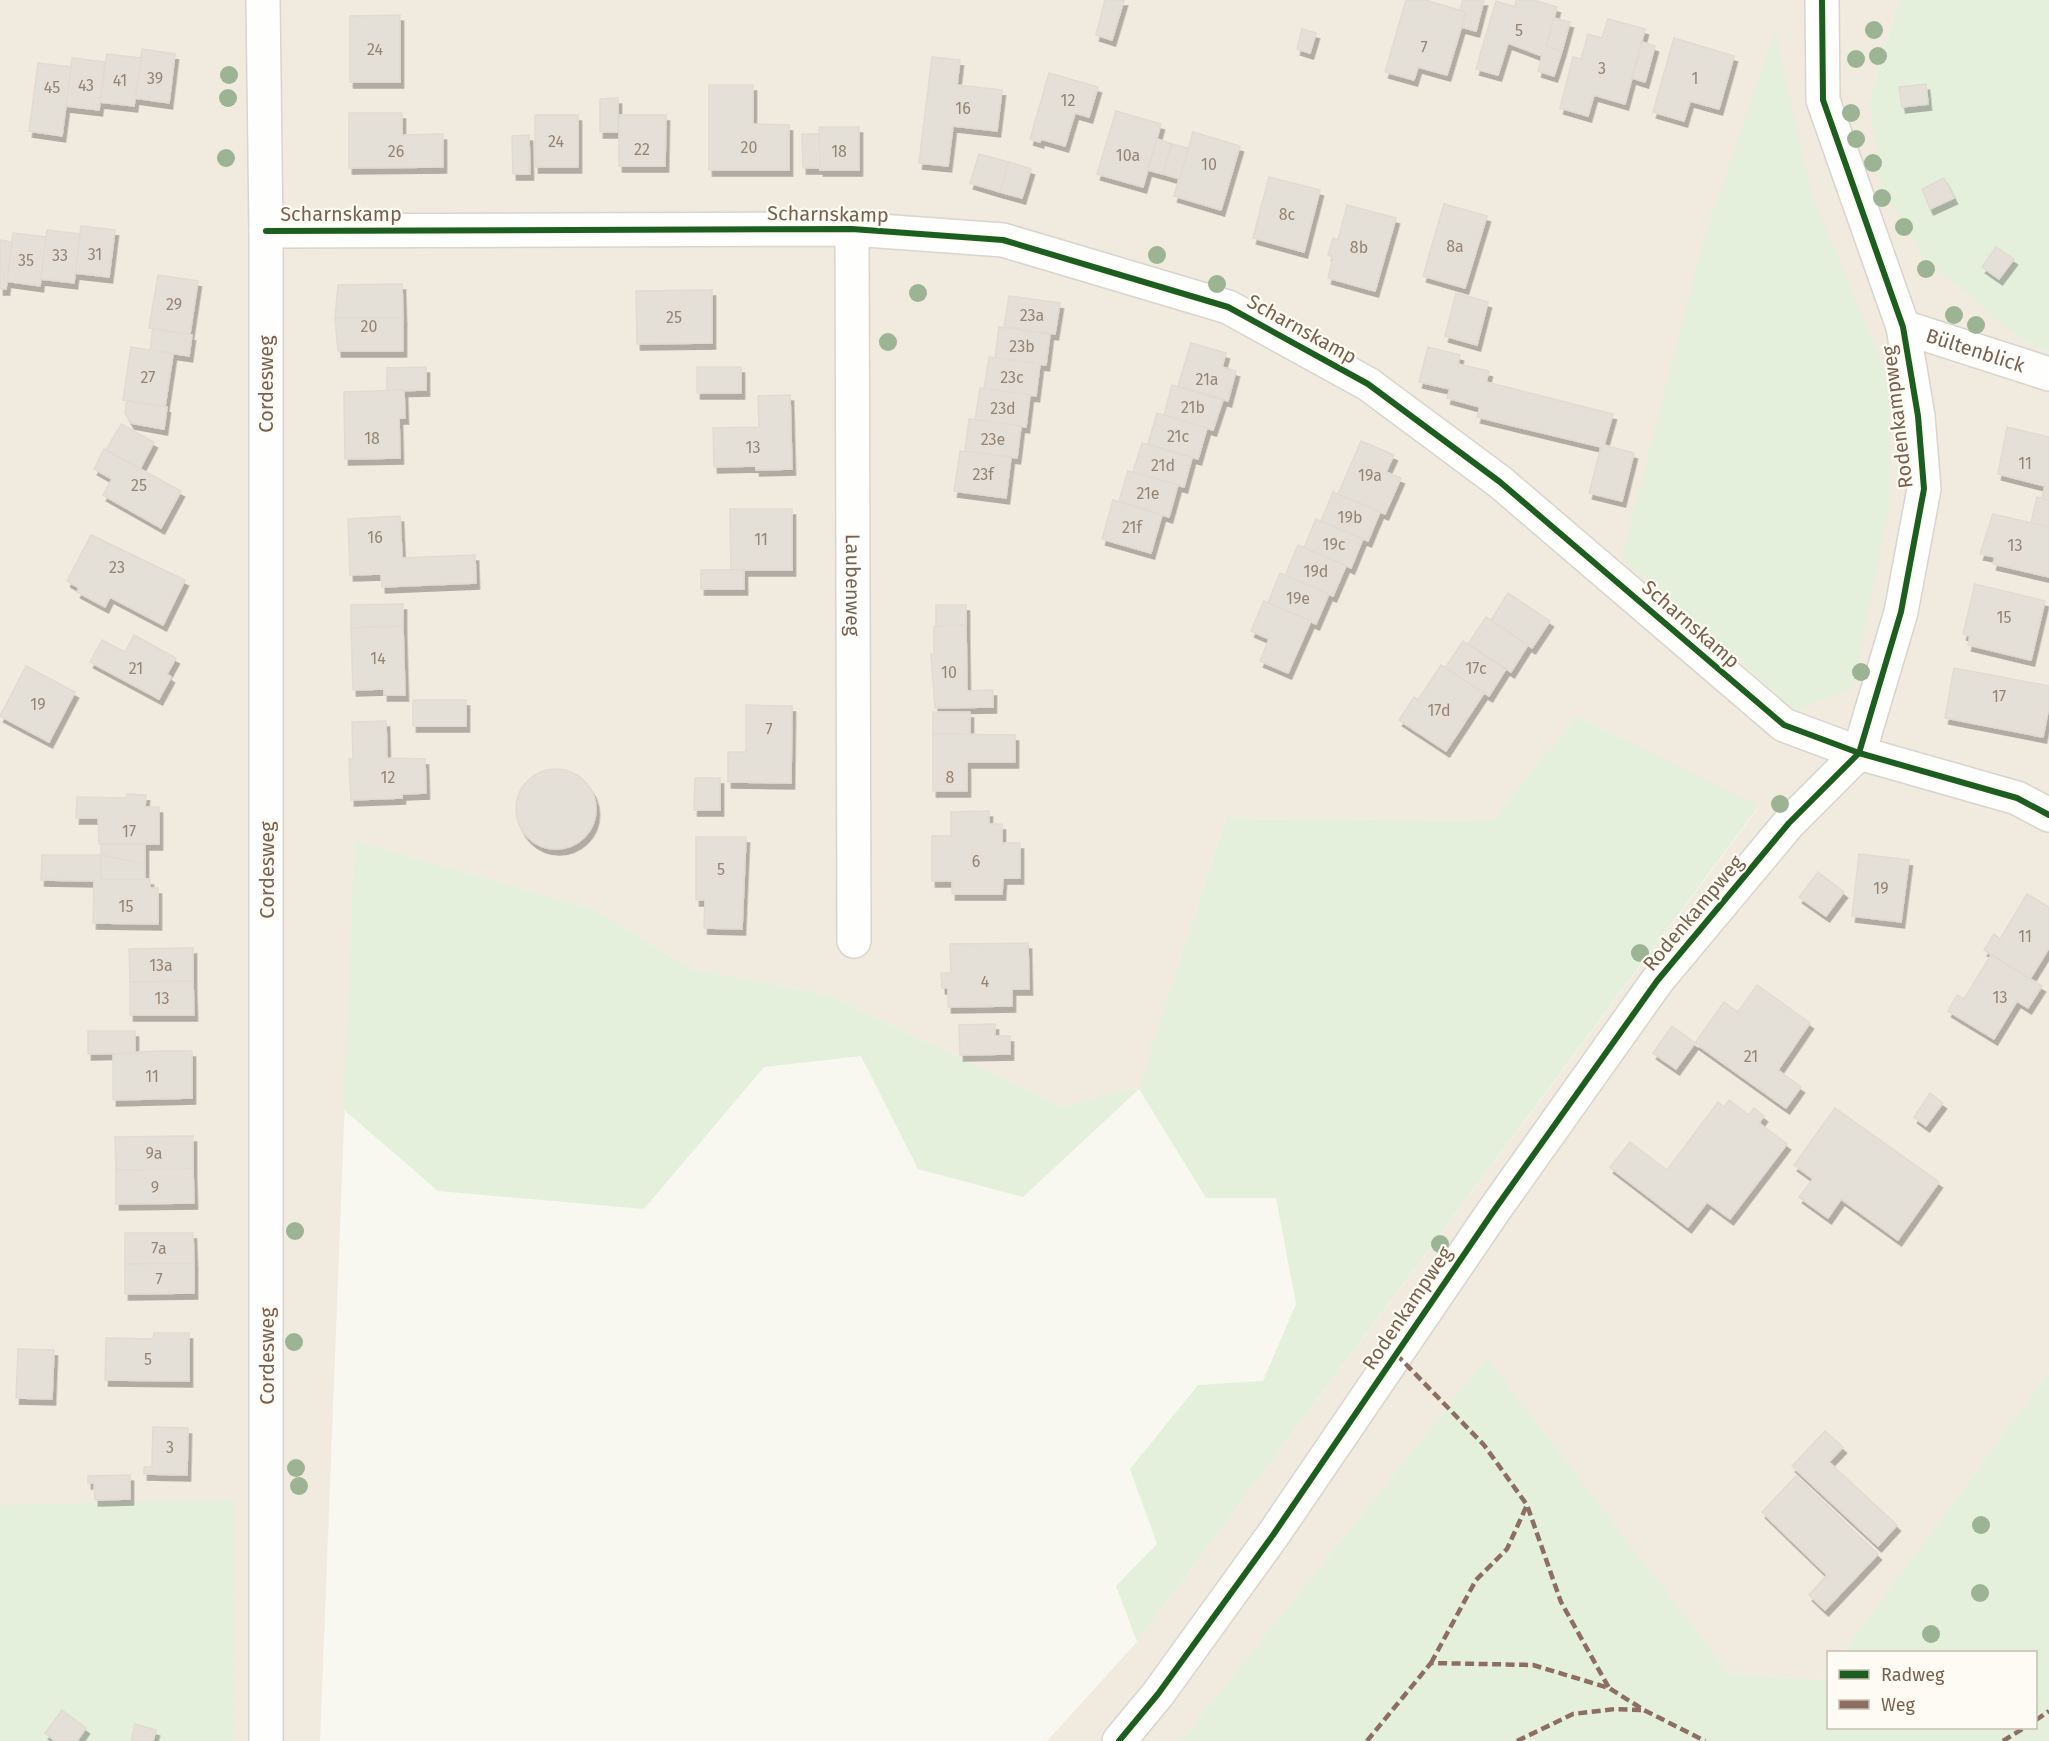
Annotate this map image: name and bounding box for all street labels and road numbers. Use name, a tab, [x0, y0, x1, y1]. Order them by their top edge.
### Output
street label: Scharnskamp	[767, 201, 889, 227]
street label: Scharnskamp	[280, 202, 402, 226]
street label: Scharnskamp	[1243, 289, 1361, 369]
street label: Bültenblick	[1923, 323, 2029, 378]
street label: Cordesweg	[254, 335, 278, 433]
street label: Rodenkampweg	[1876, 344, 1918, 490]
street label: Laubenweg	[841, 534, 865, 637]
street label: Scharnskamp	[1637, 575, 1745, 673]
street label: Cordesweg	[255, 821, 279, 919]
street label: Rodenkampweg	[1638, 850, 1749, 976]
street label: Rodenkampweg	[1357, 1241, 1457, 1374]
street label: Cordesweg	[255, 1307, 279, 1405]

